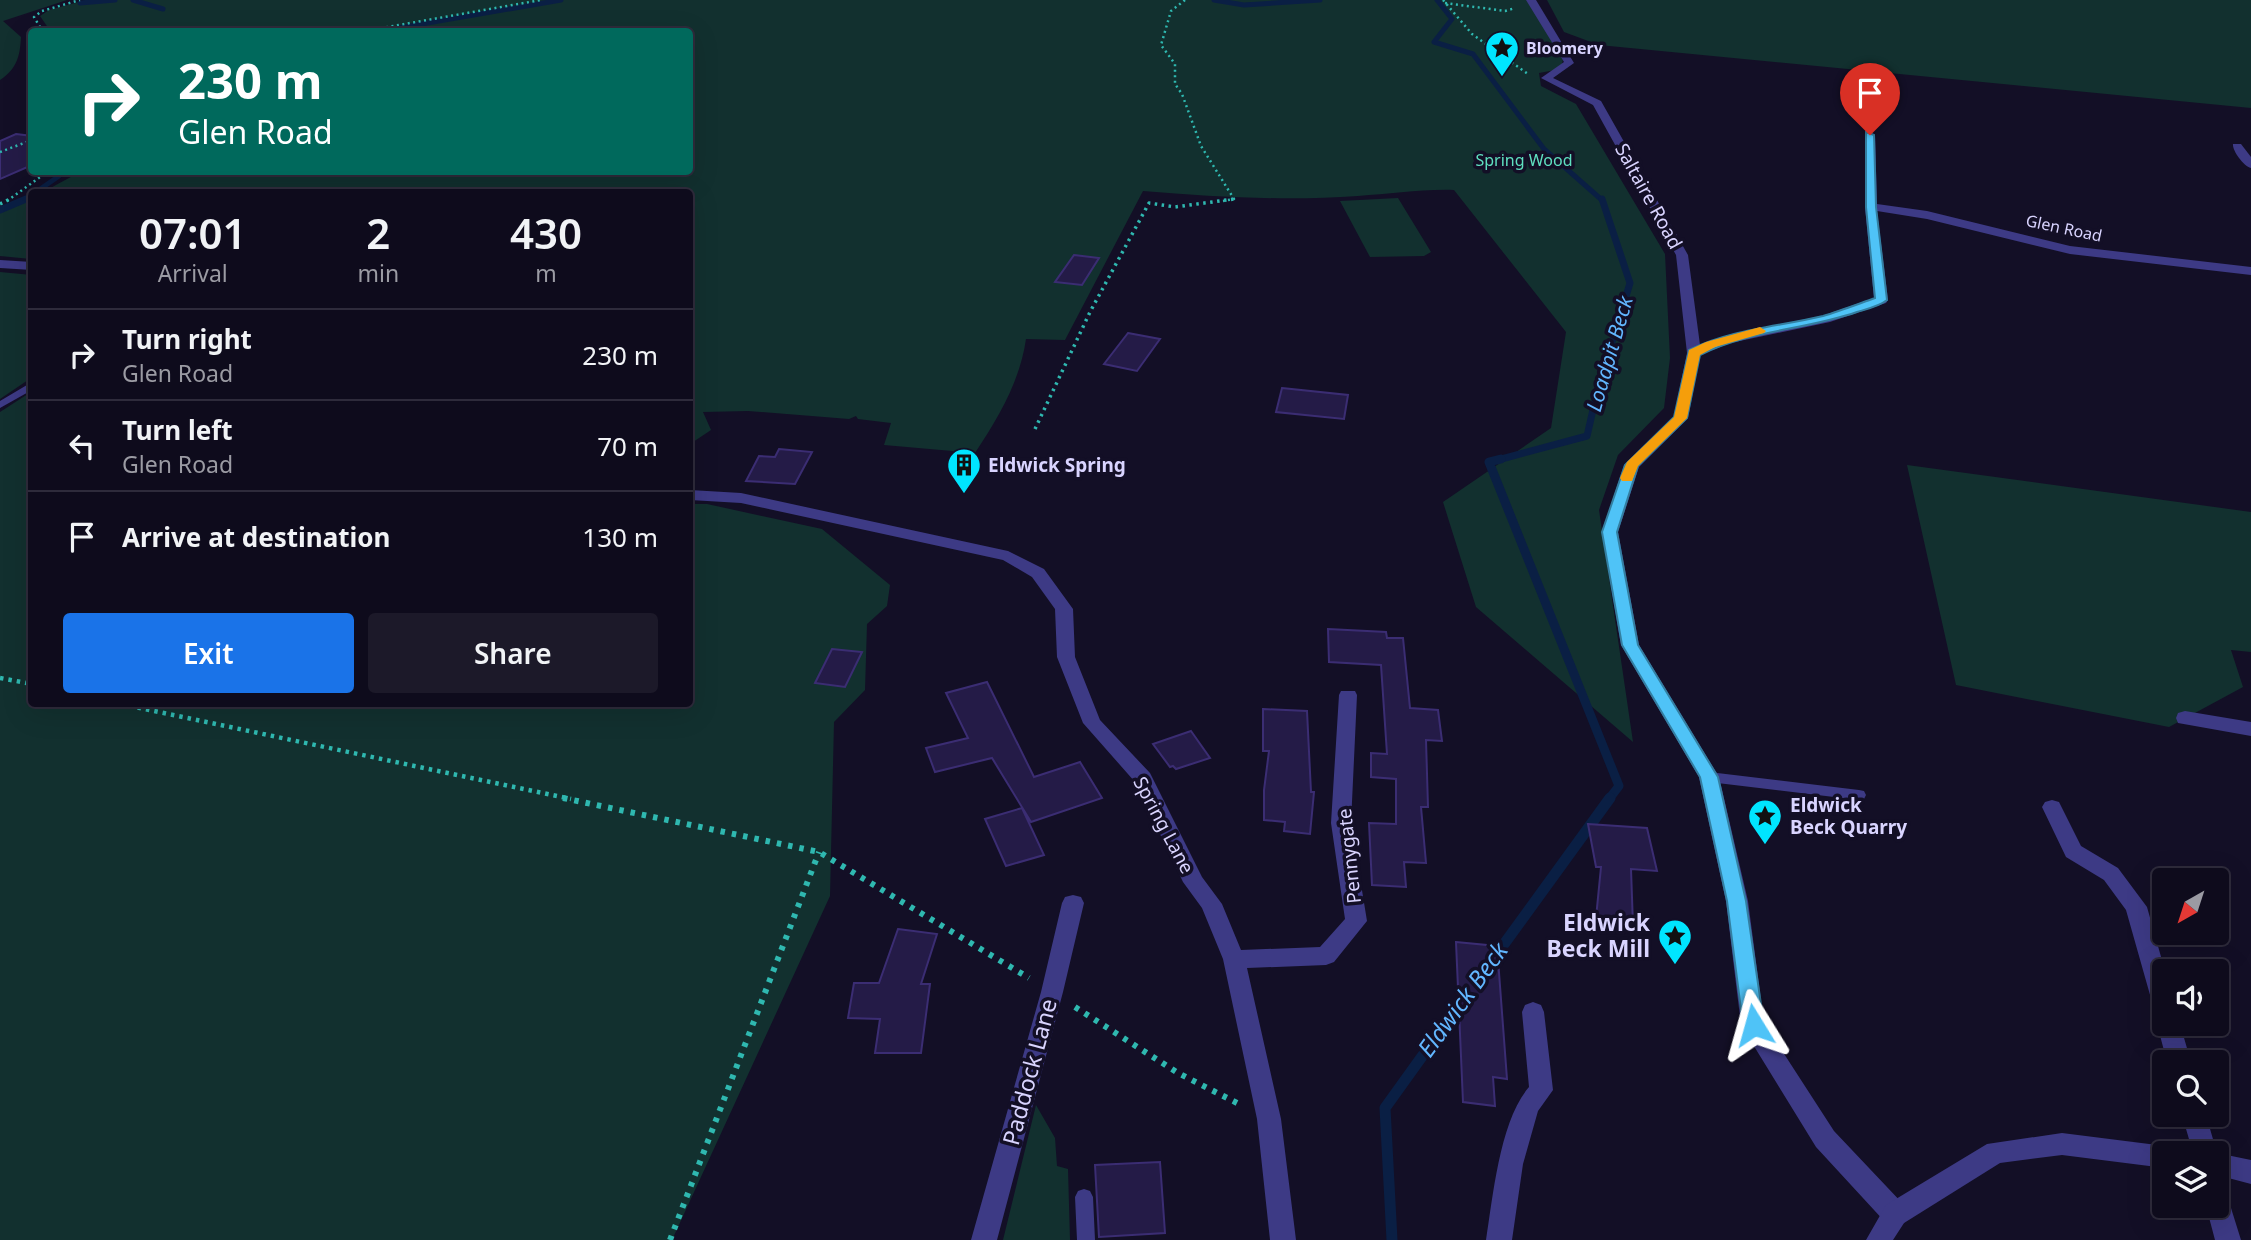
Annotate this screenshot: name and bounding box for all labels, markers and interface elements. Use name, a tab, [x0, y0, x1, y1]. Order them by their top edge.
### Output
place icon: Bloomery	[1483, 29, 1521, 78]
place label: Bloomery	[1526, 37, 1604, 59]
text: 230 m	[178, 47, 323, 113]
icon: right	[63, 56, 154, 147]
pin	[1840, 63, 1900, 135]
icon: arrive	[1851, 74, 1889, 112]
text: Glen Road	[178, 110, 333, 153]
street label: Saltaire Road	[1609, 138, 1689, 254]
park label: Spring Wood	[1475, 149, 1573, 171]
text: 07:01	[139, 204, 247, 261]
text: 2	[366, 204, 390, 261]
text: 430	[510, 204, 582, 261]
street label: Glen Road	[2024, 209, 2104, 247]
text: Arrival	[158, 257, 228, 289]
text: min	[357, 257, 399, 289]
text: m	[535, 257, 557, 289]
water label: Loadpit Beck	[1579, 291, 1639, 415]
text: Turn right	[122, 321, 252, 357]
icon: right	[63, 336, 101, 374]
text: 230 m	[582, 337, 658, 373]
text: Glen Road	[122, 357, 233, 389]
text: Turn left	[122, 412, 233, 448]
icon: left	[63, 427, 101, 465]
text: 70 m	[597, 428, 658, 464]
building icon: Eldwick Spring	[945, 446, 983, 495]
text: Glen Road	[122, 448, 233, 480]
place label: Eldwick Spring	[988, 452, 1126, 478]
icon: arrive	[63, 518, 101, 556]
text: Arrive at destination	[122, 519, 391, 555]
text: 130 m	[582, 519, 658, 555]
button: Exit	[63, 613, 354, 693]
button: Share	[368, 613, 658, 693]
street label: Spring Lane	[1128, 772, 1200, 878]
place label: Eldwick Beck Quarry	[1790, 792, 1907, 840]
place icon: Eldwick Beck Quarry	[1746, 797, 1784, 846]
street label: Pennygate	[1331, 807, 1367, 905]
north arrow	[2152, 868, 2230, 945]
map controls	[2152, 868, 2229, 1218]
place label: Eldwick Beck Mill	[1547, 906, 1651, 964]
place icon: Eldwick Beck Mill	[1656, 917, 1694, 966]
water label: Eldwick Beck	[1409, 934, 1515, 1063]
button: sound	[2152, 959, 2229, 1036]
position arrow	[1717, 988, 1791, 1062]
street label: Paddock Lane	[994, 995, 1064, 1149]
button: search	[2152, 1050, 2229, 1127]
button: layers	[2152, 1141, 2229, 1218]

